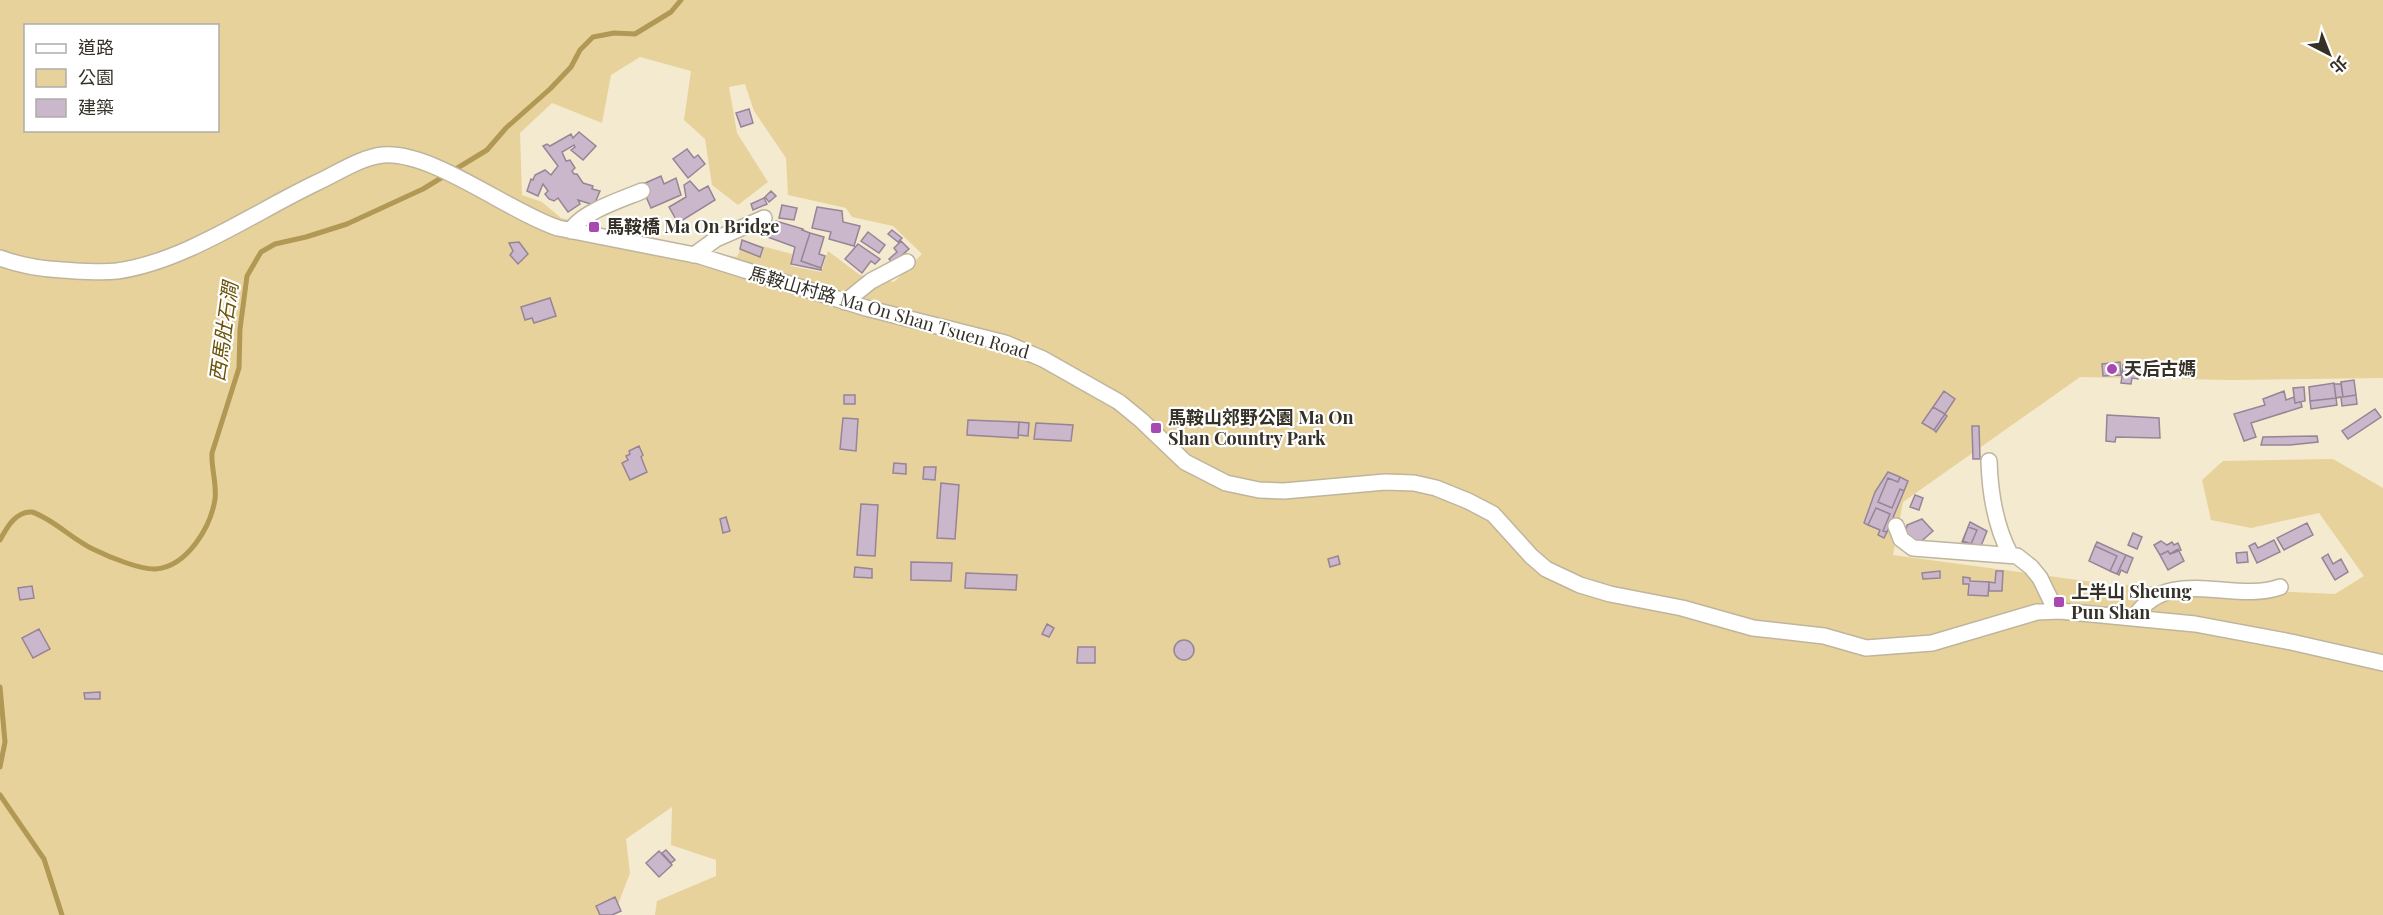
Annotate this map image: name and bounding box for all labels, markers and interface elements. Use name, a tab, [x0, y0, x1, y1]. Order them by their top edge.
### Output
legend	[24, 24, 219, 132]
north arrow	[2299, 24, 2359, 84]
text: 道路	[78, 35, 114, 59]
text: 北	[2326, 52, 2352, 79]
text: 公園	[78, 65, 114, 89]
text: 建築	[78, 95, 114, 119]
place label: 馬鞍橋 Ma On Bridge	[606, 214, 779, 238]
marker: 馬鞍橋 Ma On Bridge	[587, 220, 601, 234]
street label: 馬鞍山村路 Ma On Shan Tsuen Road	[746, 260, 1033, 364]
water label: 西馬肚石澗	[202, 277, 243, 383]
place label: 天后古媽	[2124, 356, 2196, 380]
marker: 天后古媽	[2105, 362, 2119, 376]
place label: 馬鞍山郊野公園 Ma On Shan Country Park	[1168, 405, 1354, 450]
marker: 馬鞍山郊野公園 Ma On Shan Country Park	[1149, 421, 1163, 435]
place label: 上半山 Sheung Pun Shan	[2071, 579, 2191, 624]
marker: 上半山 Sheung Pun Shan	[2052, 595, 2066, 609]

